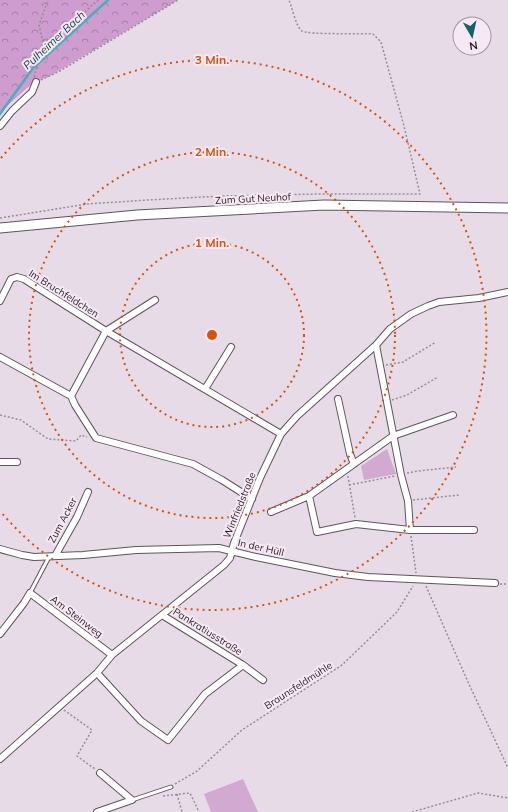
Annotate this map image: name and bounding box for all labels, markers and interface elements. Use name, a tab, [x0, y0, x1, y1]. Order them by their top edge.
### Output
water label: Pulheimer Bach	[20, 8, 88, 72]
north arrow	[452, 16, 492, 56]
text: N	[468, 38, 479, 53]
text: 3 Min.	[195, 52, 229, 67]
text: 2 Min.	[195, 144, 229, 159]
street label: Zum Gut Neuhof	[215, 190, 292, 207]
text: 1 Min.	[195, 235, 229, 250]
street label: Im Bruchfeldchen	[26, 267, 101, 320]
centre of rings	[205, 328, 219, 342]
street label: Winfriedstraße	[220, 470, 259, 540]
street label: Zum Acker	[45, 495, 80, 545]
street label: In der Hüll	[237, 536, 285, 559]
street label: Am Steinweg	[48, 593, 105, 640]
street label: Pankratiusstraße	[171, 605, 245, 658]
street label: Braunsfeldmühle	[262, 659, 335, 712]

